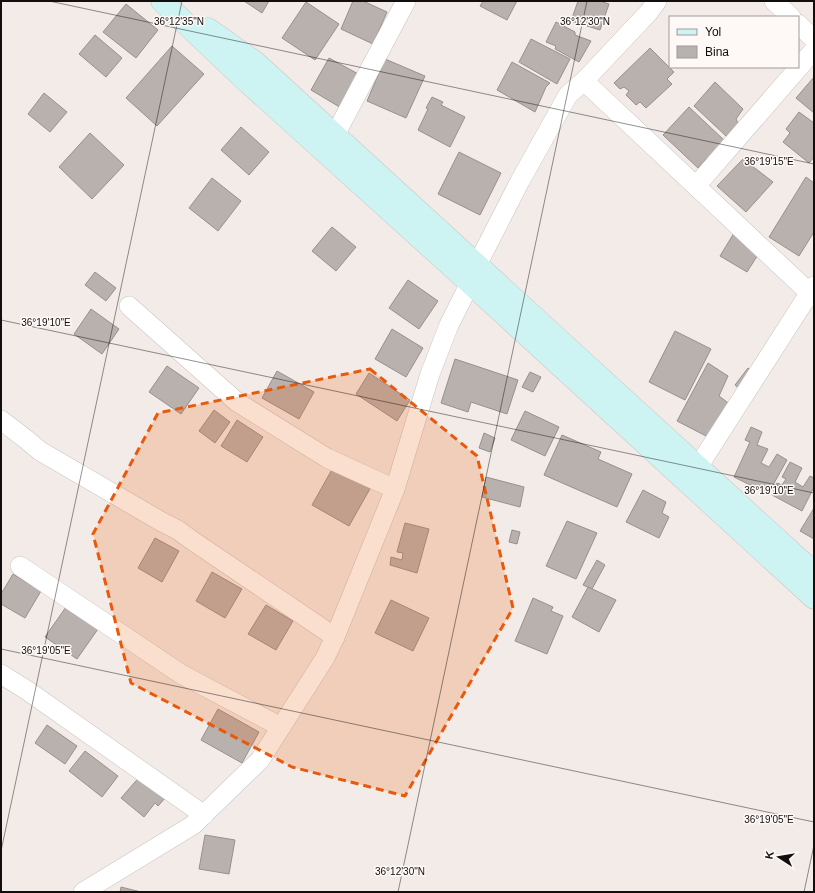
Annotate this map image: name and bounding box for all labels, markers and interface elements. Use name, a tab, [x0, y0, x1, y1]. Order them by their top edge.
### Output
text: 36°12'35"N	[154, 16, 204, 27]
text: 36°12'30"N	[560, 16, 610, 27]
legend	[669, 16, 799, 68]
text: Yol	[705, 25, 721, 39]
text: Bina	[705, 45, 729, 59]
text: 36°19'15"E	[744, 156, 794, 167]
text: 36°19'10"E	[21, 317, 71, 328]
text: 36°19'10"E	[744, 485, 794, 496]
text: 36°19'05"E	[21, 645, 71, 656]
text: 36°19'05"E	[744, 814, 794, 825]
north arrow	[759, 837, 799, 877]
text: K	[763, 850, 776, 860]
text: 36°12'30"N	[375, 866, 425, 877]

